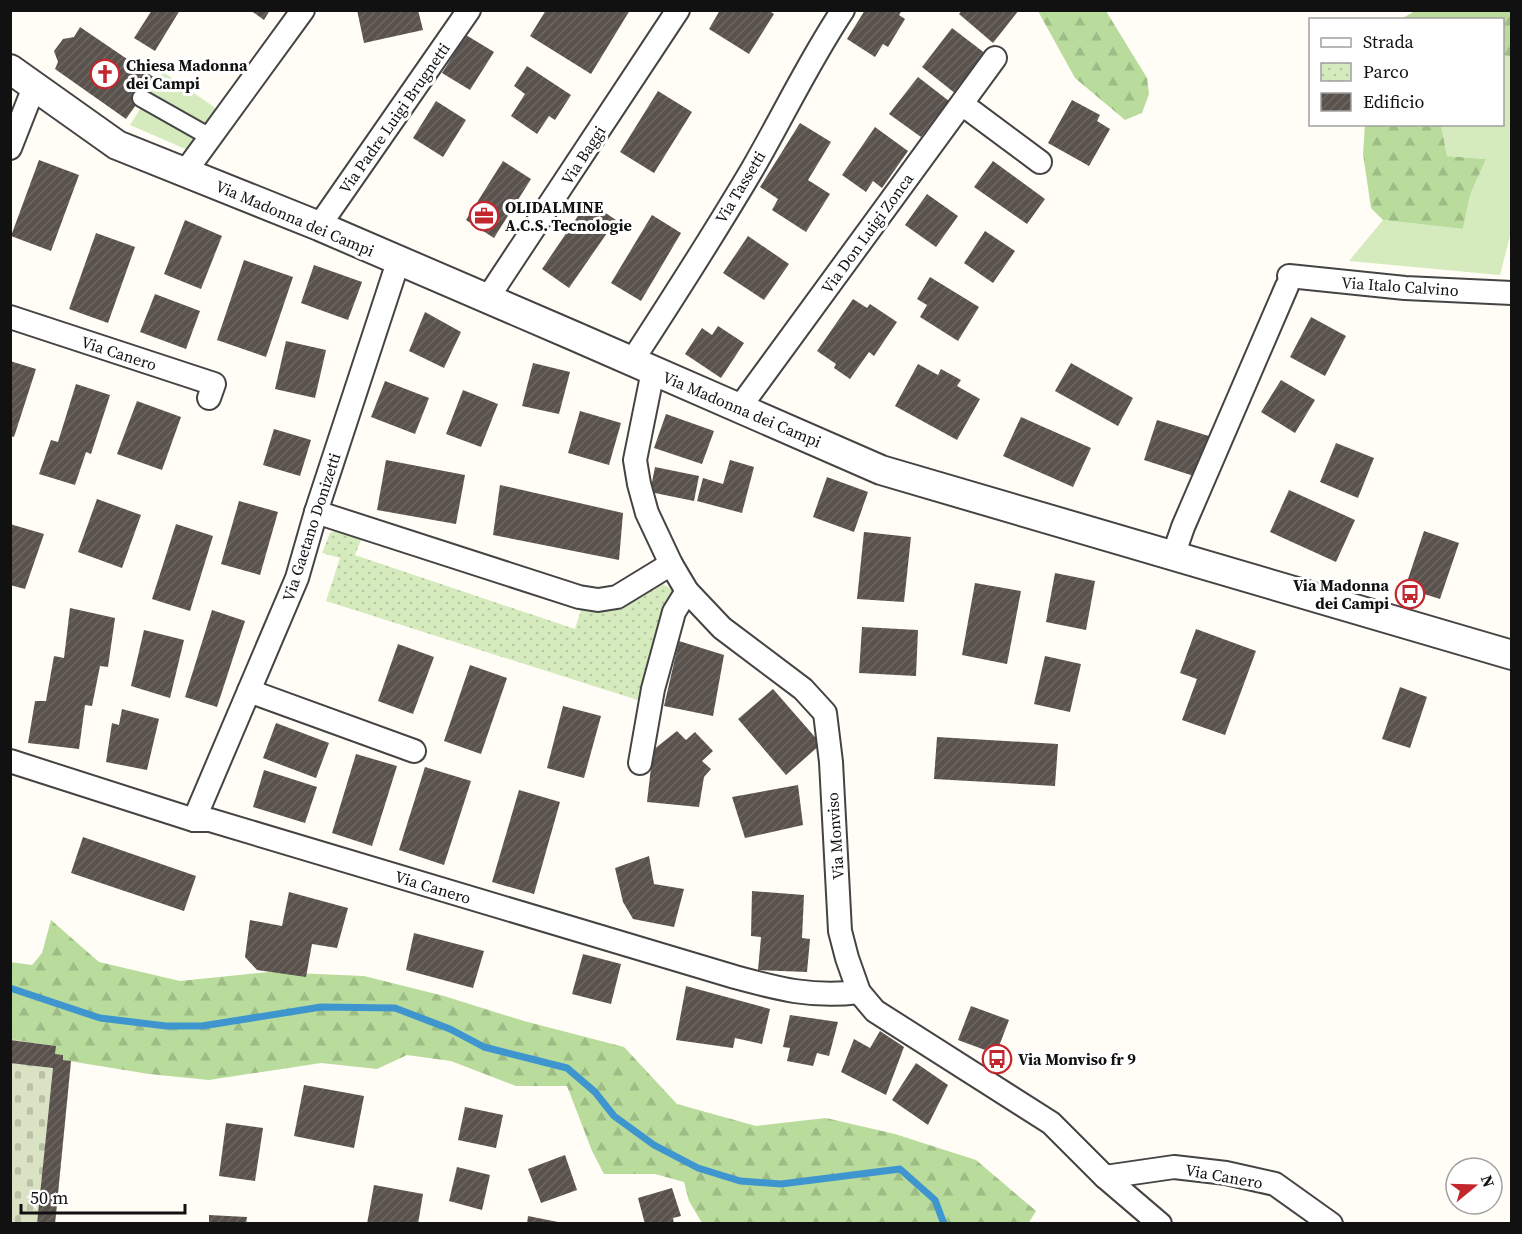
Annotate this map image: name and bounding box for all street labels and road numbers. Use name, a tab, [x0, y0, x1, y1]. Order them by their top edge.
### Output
street label: Via Padre Luigi Brugnetti	[333, 38, 455, 198]
street label: Via Baggi	[556, 121, 610, 189]
street label: Via Tassetti	[710, 146, 770, 227]
street label: Via Don Luigi Zonca	[816, 168, 919, 298]
street label: Via Madonna dei Campi	[212, 175, 378, 262]
street label: Via Italo Calvino	[1341, 271, 1460, 301]
street label: Via Canero	[78, 330, 160, 376]
street label: Via Madonna dei Campi	[659, 366, 825, 453]
street label: Via Gaetano Donizetti	[277, 450, 345, 604]
street label: Via Monviso	[821, 791, 849, 880]
street label: Via Canero	[392, 865, 474, 909]
street label: Via Canero	[1184, 1158, 1265, 1194]

